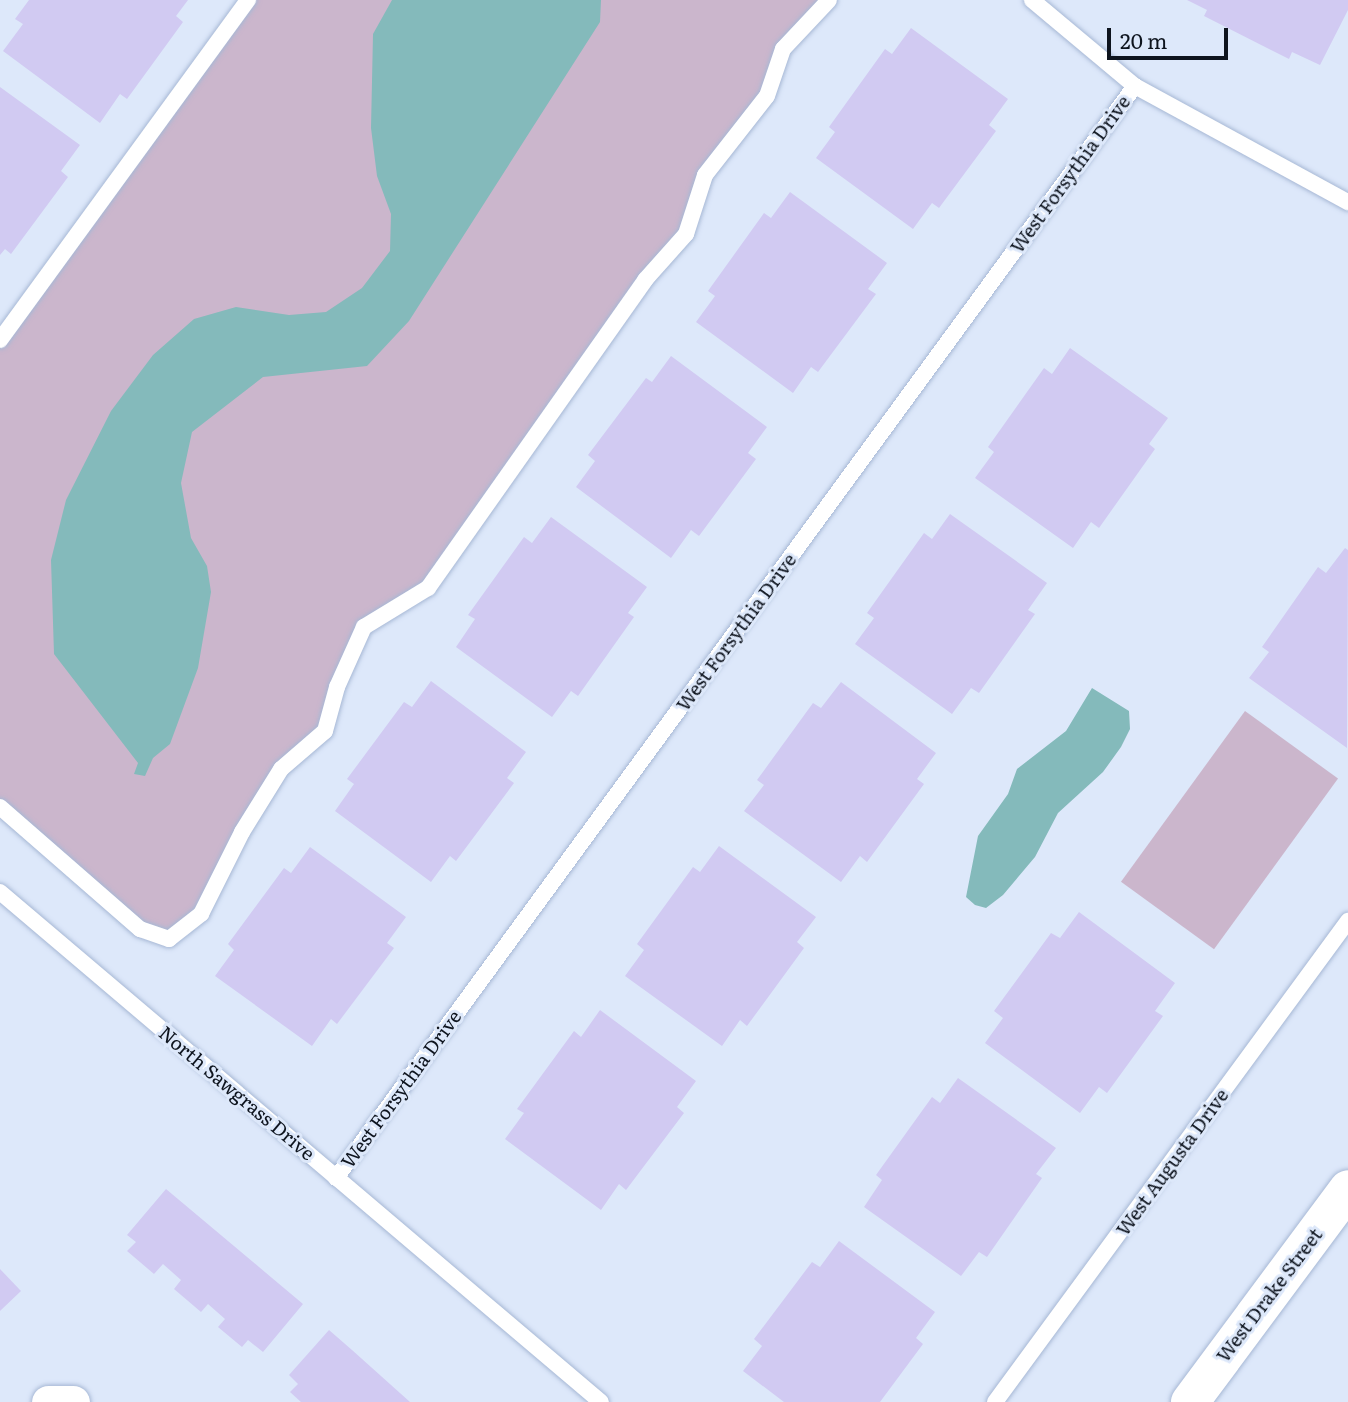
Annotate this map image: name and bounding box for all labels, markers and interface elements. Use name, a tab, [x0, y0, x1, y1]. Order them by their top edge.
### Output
scale bar	[1110, 14, 1231, 58]
text: 20 m	[1120, 24, 1167, 55]
street label: West Forsythia Drive	[1005, 91, 1135, 257]
street label: West Forsythia Drive	[671, 549, 801, 715]
street label: West Forsythia Drive	[336, 1006, 466, 1172]
street label: North Sawgrass Drive	[154, 1021, 320, 1165]
street label: West Augusta Drive	[1111, 1084, 1233, 1240]
street label: West Drake Street	[1211, 1224, 1327, 1366]

